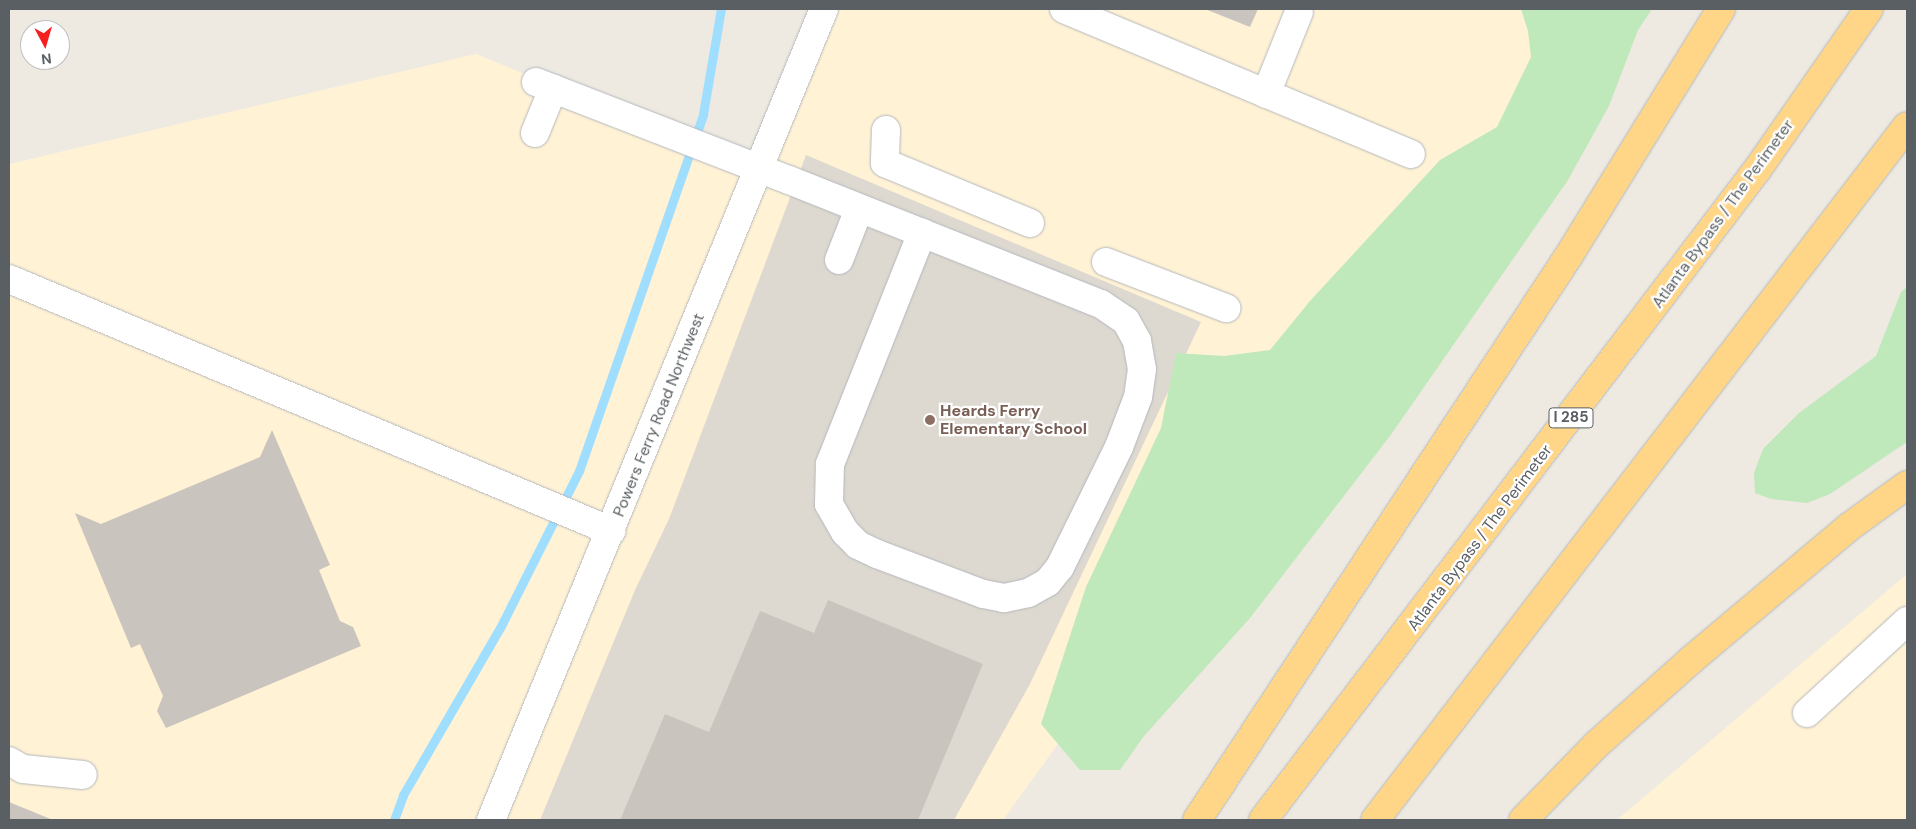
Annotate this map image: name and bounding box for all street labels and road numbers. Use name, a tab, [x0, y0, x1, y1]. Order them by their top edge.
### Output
street label: Atlanta Bypass / The Perimeter	[1648, 116, 1798, 312]
street label: Powers Ferry Road Northwest	[609, 310, 709, 520]
road number: I 285	[1548, 406, 1594, 430]
street label: Atlanta Bypass / The Perimeter	[1404, 441, 1556, 635]

